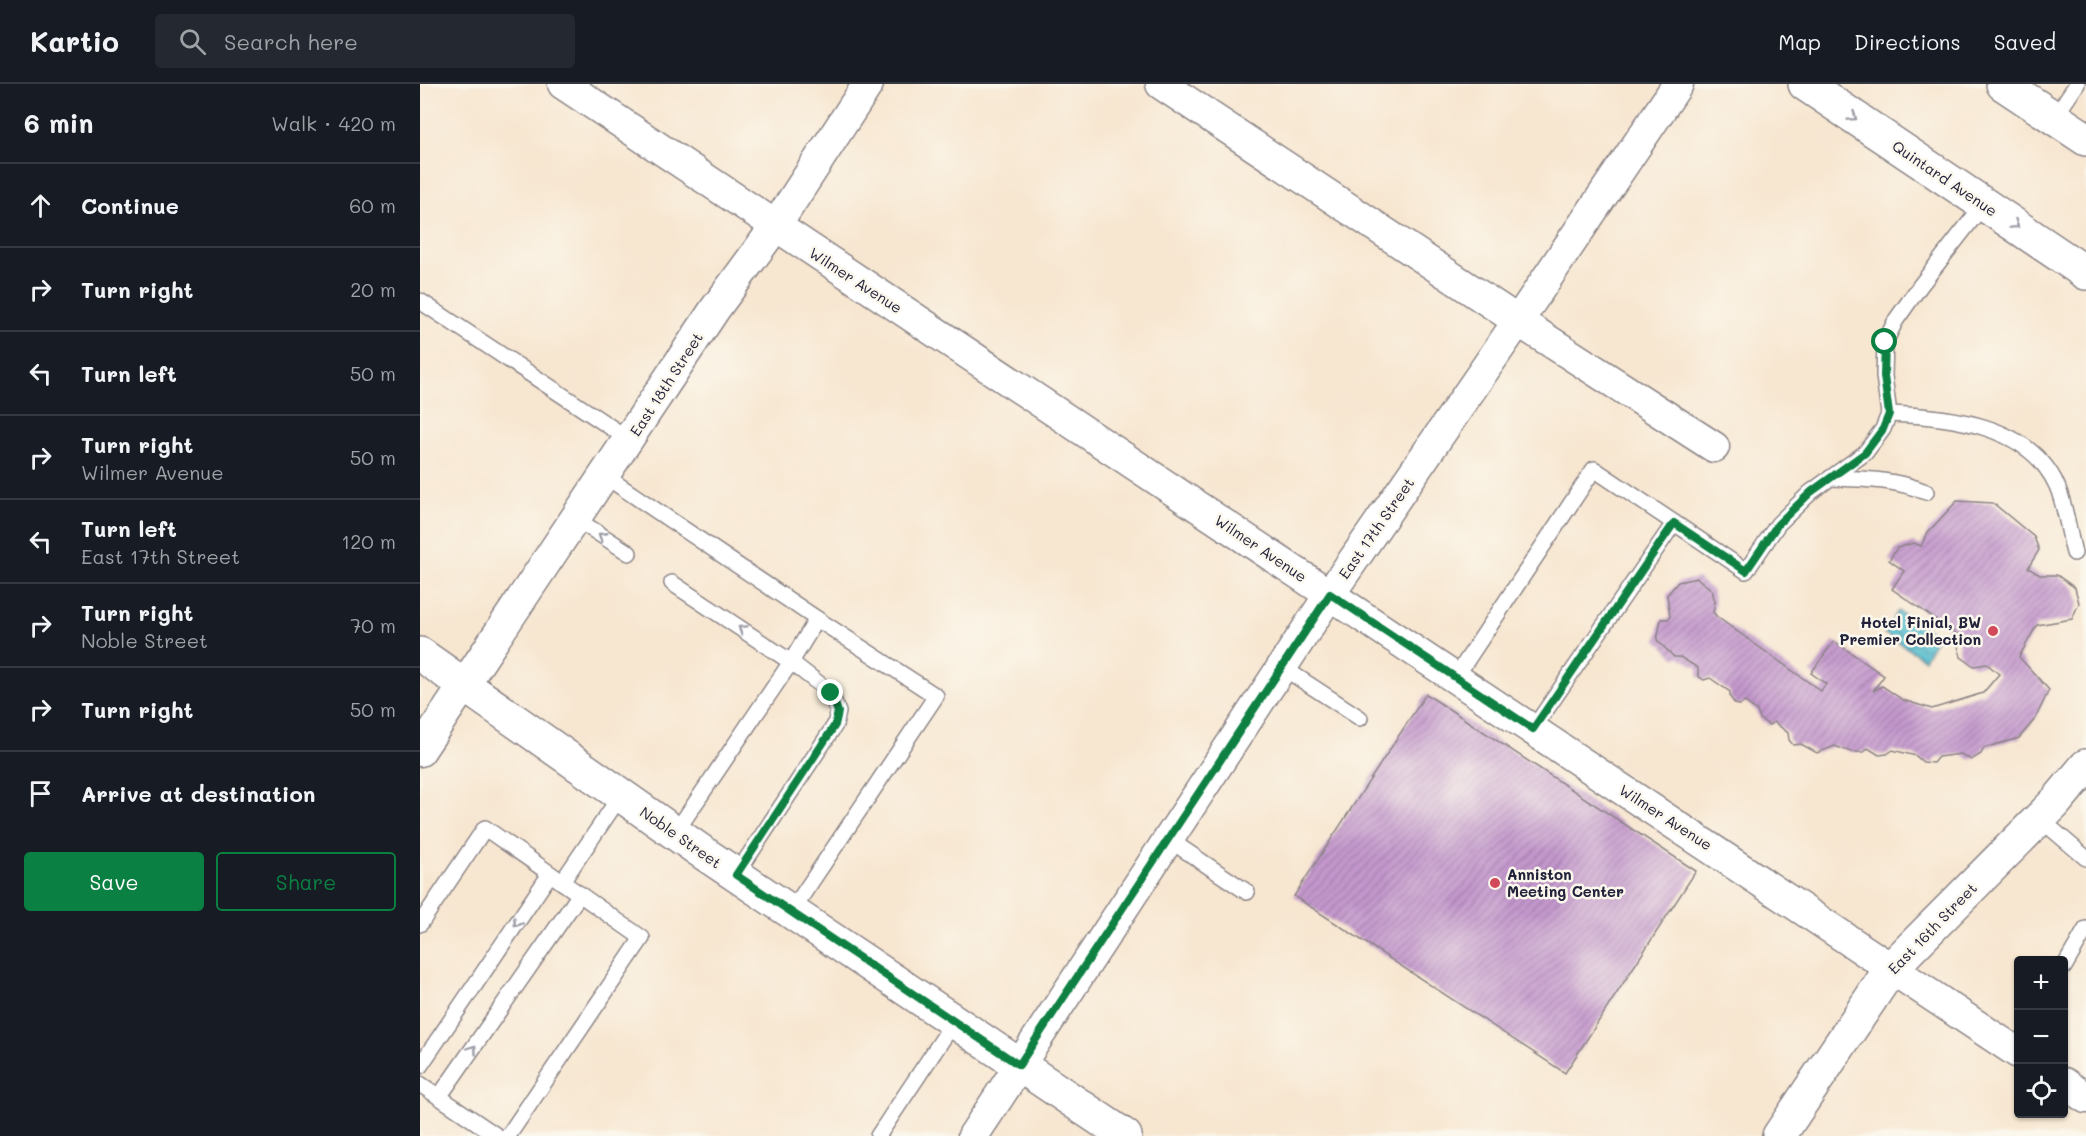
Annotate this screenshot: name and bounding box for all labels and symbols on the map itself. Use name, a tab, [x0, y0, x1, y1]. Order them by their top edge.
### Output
one-way arrow	[1847, 109, 1857, 121]
street label: Quintard Avenue	[1889, 135, 2001, 221]
one-way arrow	[2008, 218, 2019, 229]
street label: Wilmer Avenue	[806, 242, 906, 318]
street label: East 18th Street	[625, 328, 707, 440]
route start	[1871, 328, 1897, 354]
street label: East 17th Street	[1334, 473, 1418, 583]
street label: Wilmer Avenue	[1211, 510, 1311, 586]
one-way arrow	[598, 532, 609, 543]
place label: Hotel Finial, BW Premier Collection	[1839, 612, 1981, 649]
marker: Hotel Finial, BW Premier Collection	[1986, 624, 2000, 638]
one-way arrow	[738, 625, 748, 637]
route end	[817, 679, 843, 705]
street label: Wilmer Avenue	[1616, 779, 1716, 855]
street label: Noble Street	[636, 802, 726, 872]
place label: Anniston Meeting Center	[1507, 864, 1624, 901]
marker: Anniston Meeting Center	[1488, 876, 1502, 890]
street label: East 16th Street	[1883, 878, 1981, 978]
one-way arrow	[513, 916, 524, 927]
one-way arrow	[466, 1044, 477, 1055]

